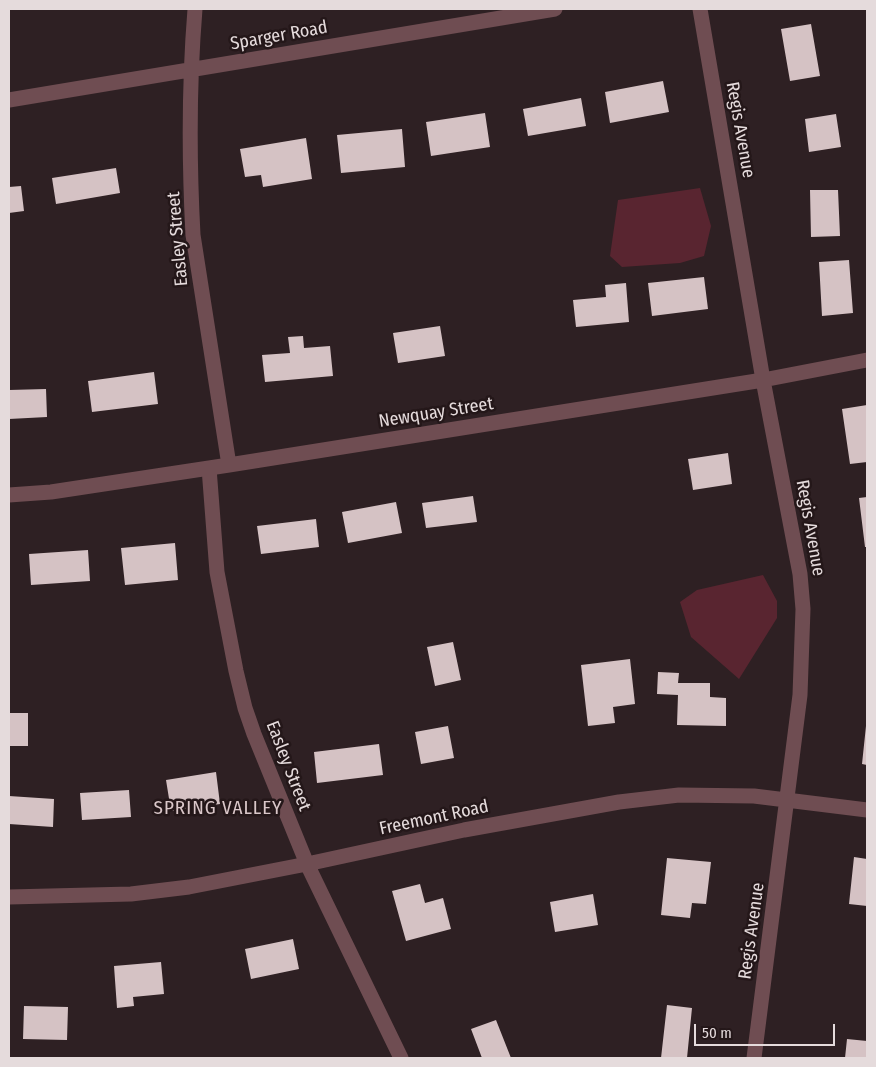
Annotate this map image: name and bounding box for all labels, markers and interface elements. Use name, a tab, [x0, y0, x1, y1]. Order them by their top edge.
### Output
street label: Sparger Road	[229, 17, 329, 55]
street label: Regis Avenue	[721, 80, 759, 180]
street label: Easley Street	[163, 191, 193, 287]
street label: Newquay Street	[377, 393, 495, 433]
street label: Regis Avenue	[791, 478, 829, 578]
street label: Easley Street	[261, 718, 315, 814]
street label: Freemont Road	[377, 796, 491, 840]
district label: SPRING VALLEY	[152, 798, 284, 820]
street label: Regis Avenue	[735, 881, 769, 981]
scale bar	[696, 1014, 837, 1046]
text: 50 m	[702, 1024, 732, 1042]

